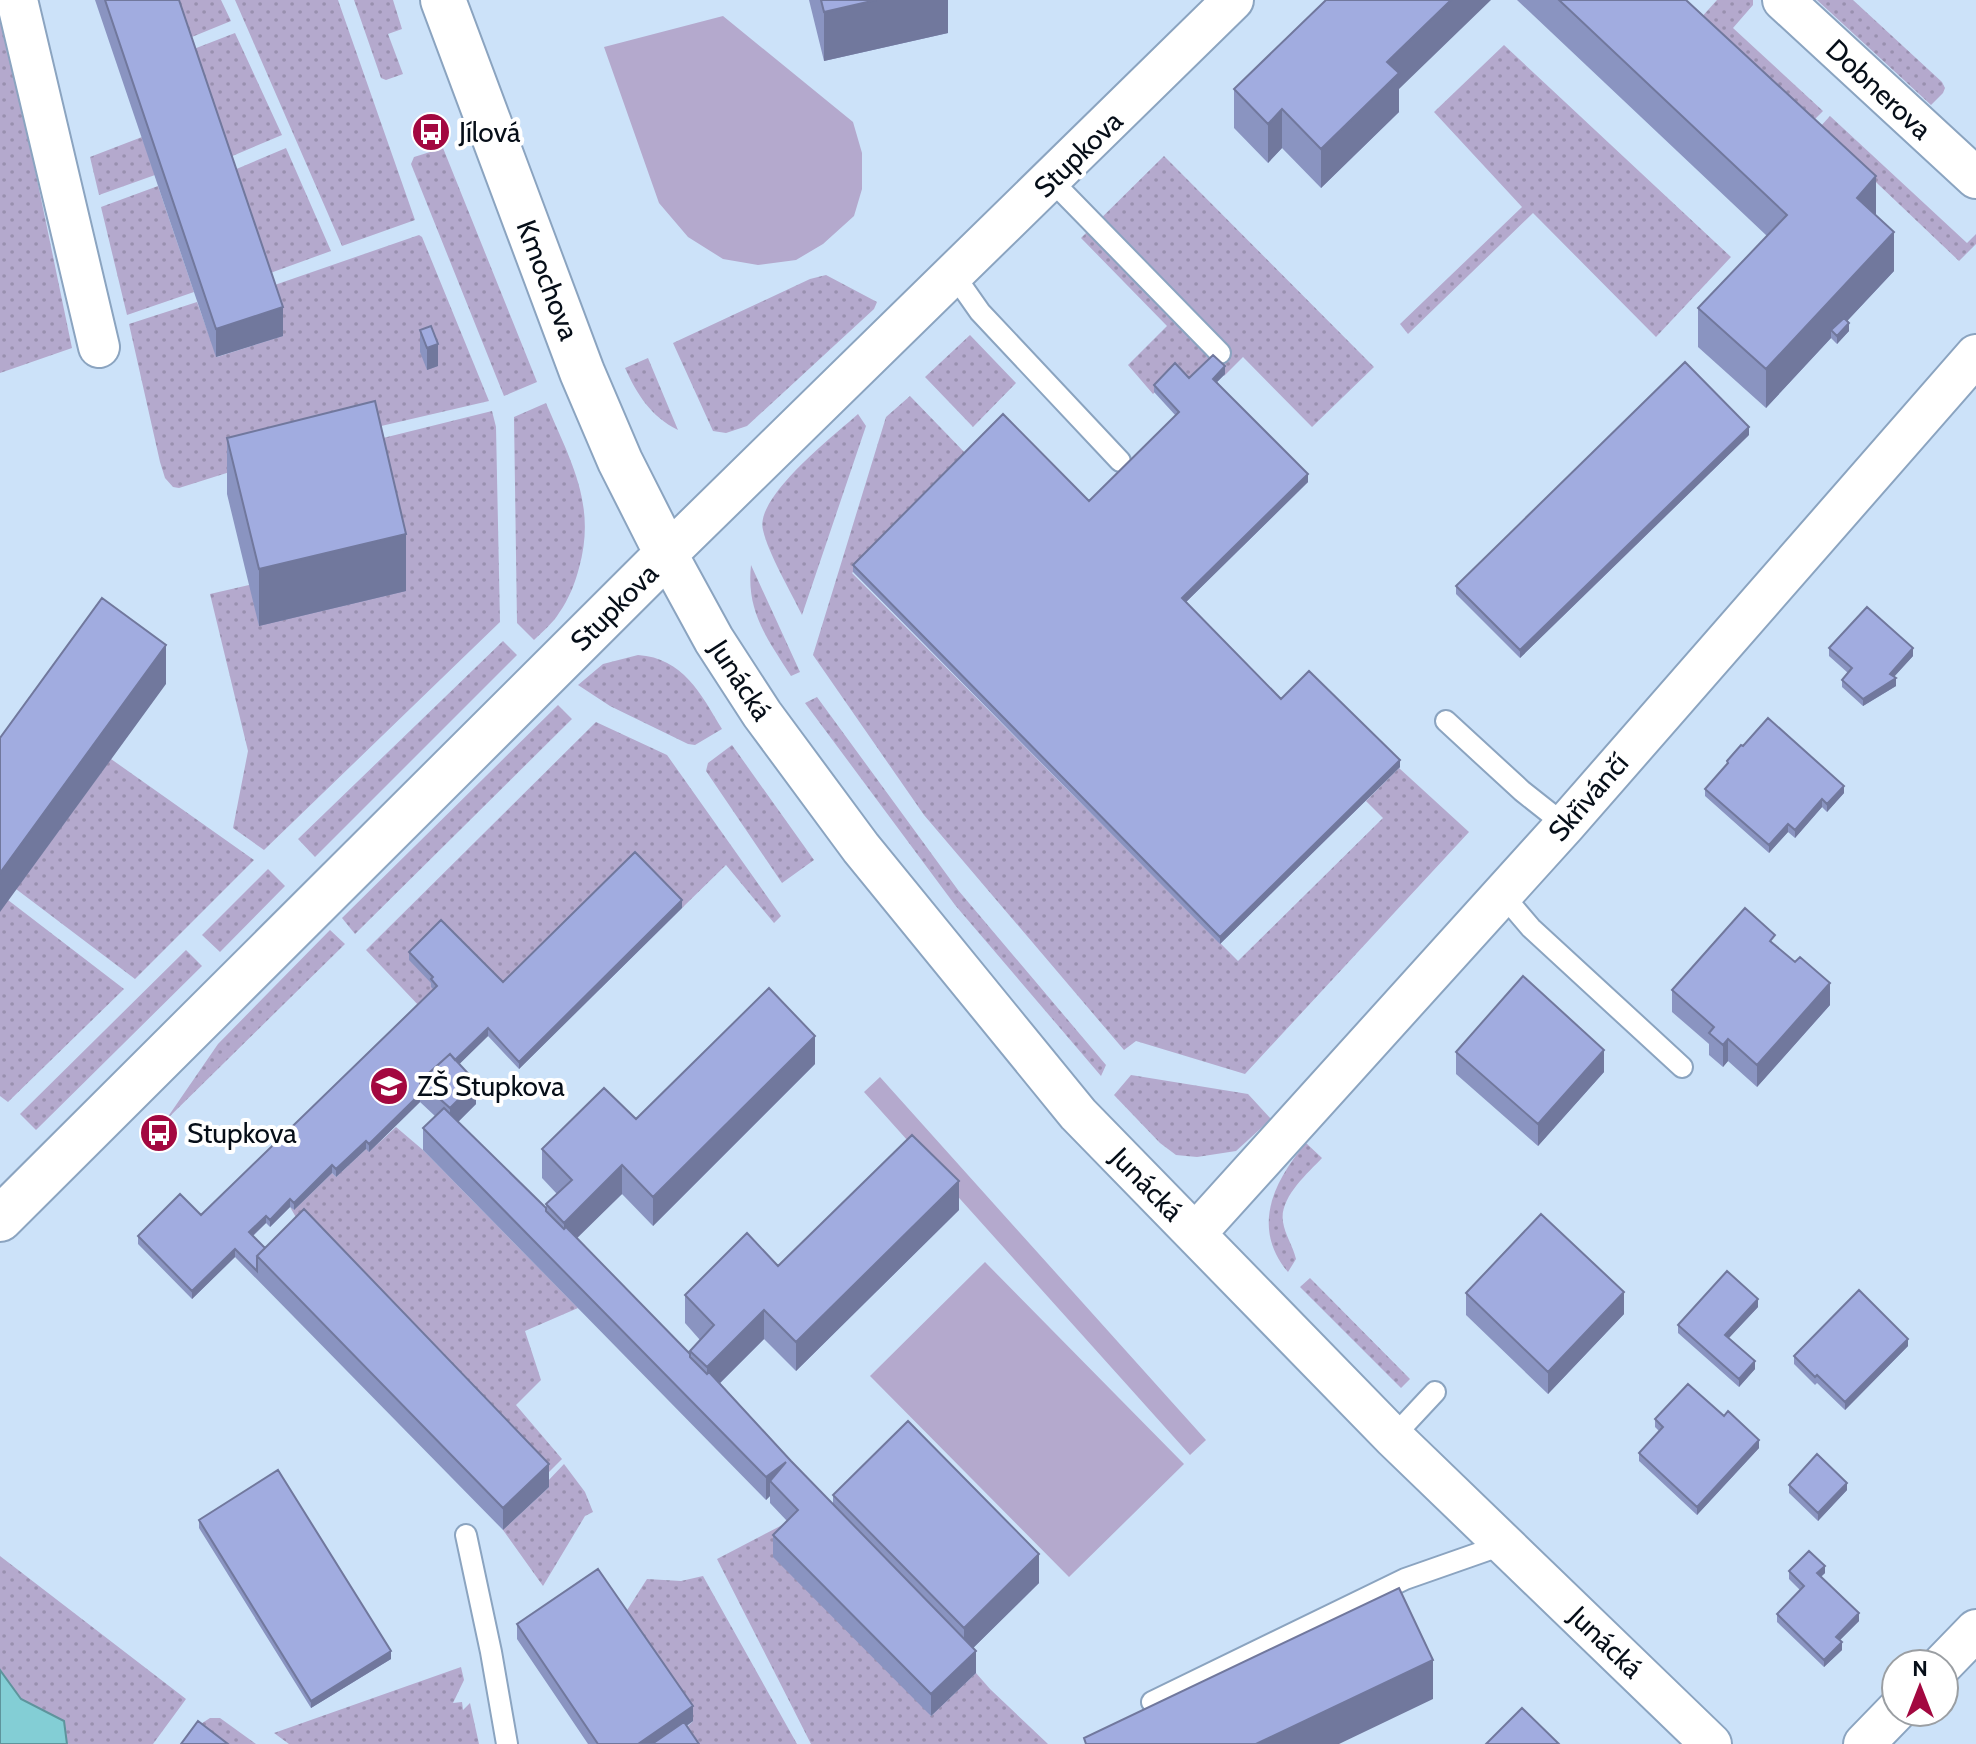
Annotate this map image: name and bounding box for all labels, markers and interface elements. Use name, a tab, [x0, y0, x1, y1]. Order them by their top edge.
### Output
street label: Dobnerova	[1819, 32, 1939, 147]
street label: Stupkova	[1027, 103, 1130, 204]
bus stop icon: Jílová	[410, 111, 452, 153]
place label: Jílová	[458, 115, 521, 149]
street label: Kmochova	[510, 215, 587, 345]
street label: Stupkova	[563, 556, 665, 658]
street label: Junácká	[702, 633, 780, 727]
street label: Skřivánčí	[1541, 746, 1635, 848]
school or university icon: ZŠ Stupkova	[368, 1065, 410, 1107]
place label: ZŠ Stupkova	[417, 1069, 565, 1103]
bus stop icon: Stupkova	[138, 1112, 180, 1154]
place label: Stupkova	[187, 1116, 297, 1150]
street label: Junácká	[1103, 1139, 1191, 1228]
street label: Junácká	[1561, 1598, 1650, 1686]
north arrow	[1880, 1648, 1960, 1728]
text: N	[1912, 1655, 1928, 1682]

